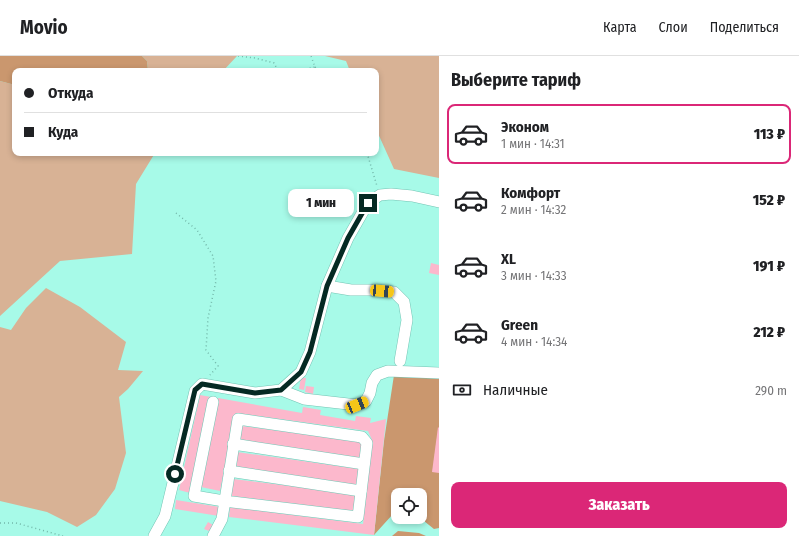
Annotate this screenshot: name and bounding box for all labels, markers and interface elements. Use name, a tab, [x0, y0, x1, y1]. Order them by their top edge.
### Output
text: Movio	[20, 16, 68, 39]
text: Карта	[603, 19, 637, 36]
text: Слои	[659, 19, 688, 36]
text: Поделиться	[710, 19, 779, 36]
text: Выберите тариф	[451, 69, 581, 91]
text: Откуда	[48, 84, 93, 102]
icon: car	[453, 116, 489, 152]
text: Эконом	[501, 118, 549, 136]
text: Куда	[48, 123, 78, 141]
text: 113 ₽	[754, 125, 785, 143]
text: 1 мин · 14:31	[501, 136, 565, 151]
icon: car	[453, 182, 489, 218]
text: Комфорт	[501, 184, 560, 202]
callout: 1 мин	[288, 189, 354, 217]
text: 152 ₽	[753, 191, 785, 209]
route end	[359, 194, 377, 212]
text: 1 мин	[306, 195, 336, 210]
text: 2 мин · 14:32	[501, 202, 566, 217]
icon: car	[453, 248, 489, 284]
text: XL	[501, 250, 516, 268]
text: 191 ₽	[753, 257, 785, 275]
text: 3 мин · 14:33	[501, 268, 567, 283]
car	[370, 284, 394, 298]
icon: car	[453, 314, 489, 350]
text: Green	[501, 316, 538, 334]
text: 212 ₽	[753, 323, 785, 341]
text: 4 мин · 14:34	[501, 334, 567, 349]
icon: cash	[451, 379, 473, 401]
text: Наличные	[483, 381, 548, 399]
text: 290 m	[755, 383, 787, 398]
car	[344, 395, 370, 415]
route start	[166, 465, 184, 483]
button: Заказать	[451, 482, 787, 528]
map controls	[391, 488, 427, 524]
button: locate	[391, 488, 427, 524]

